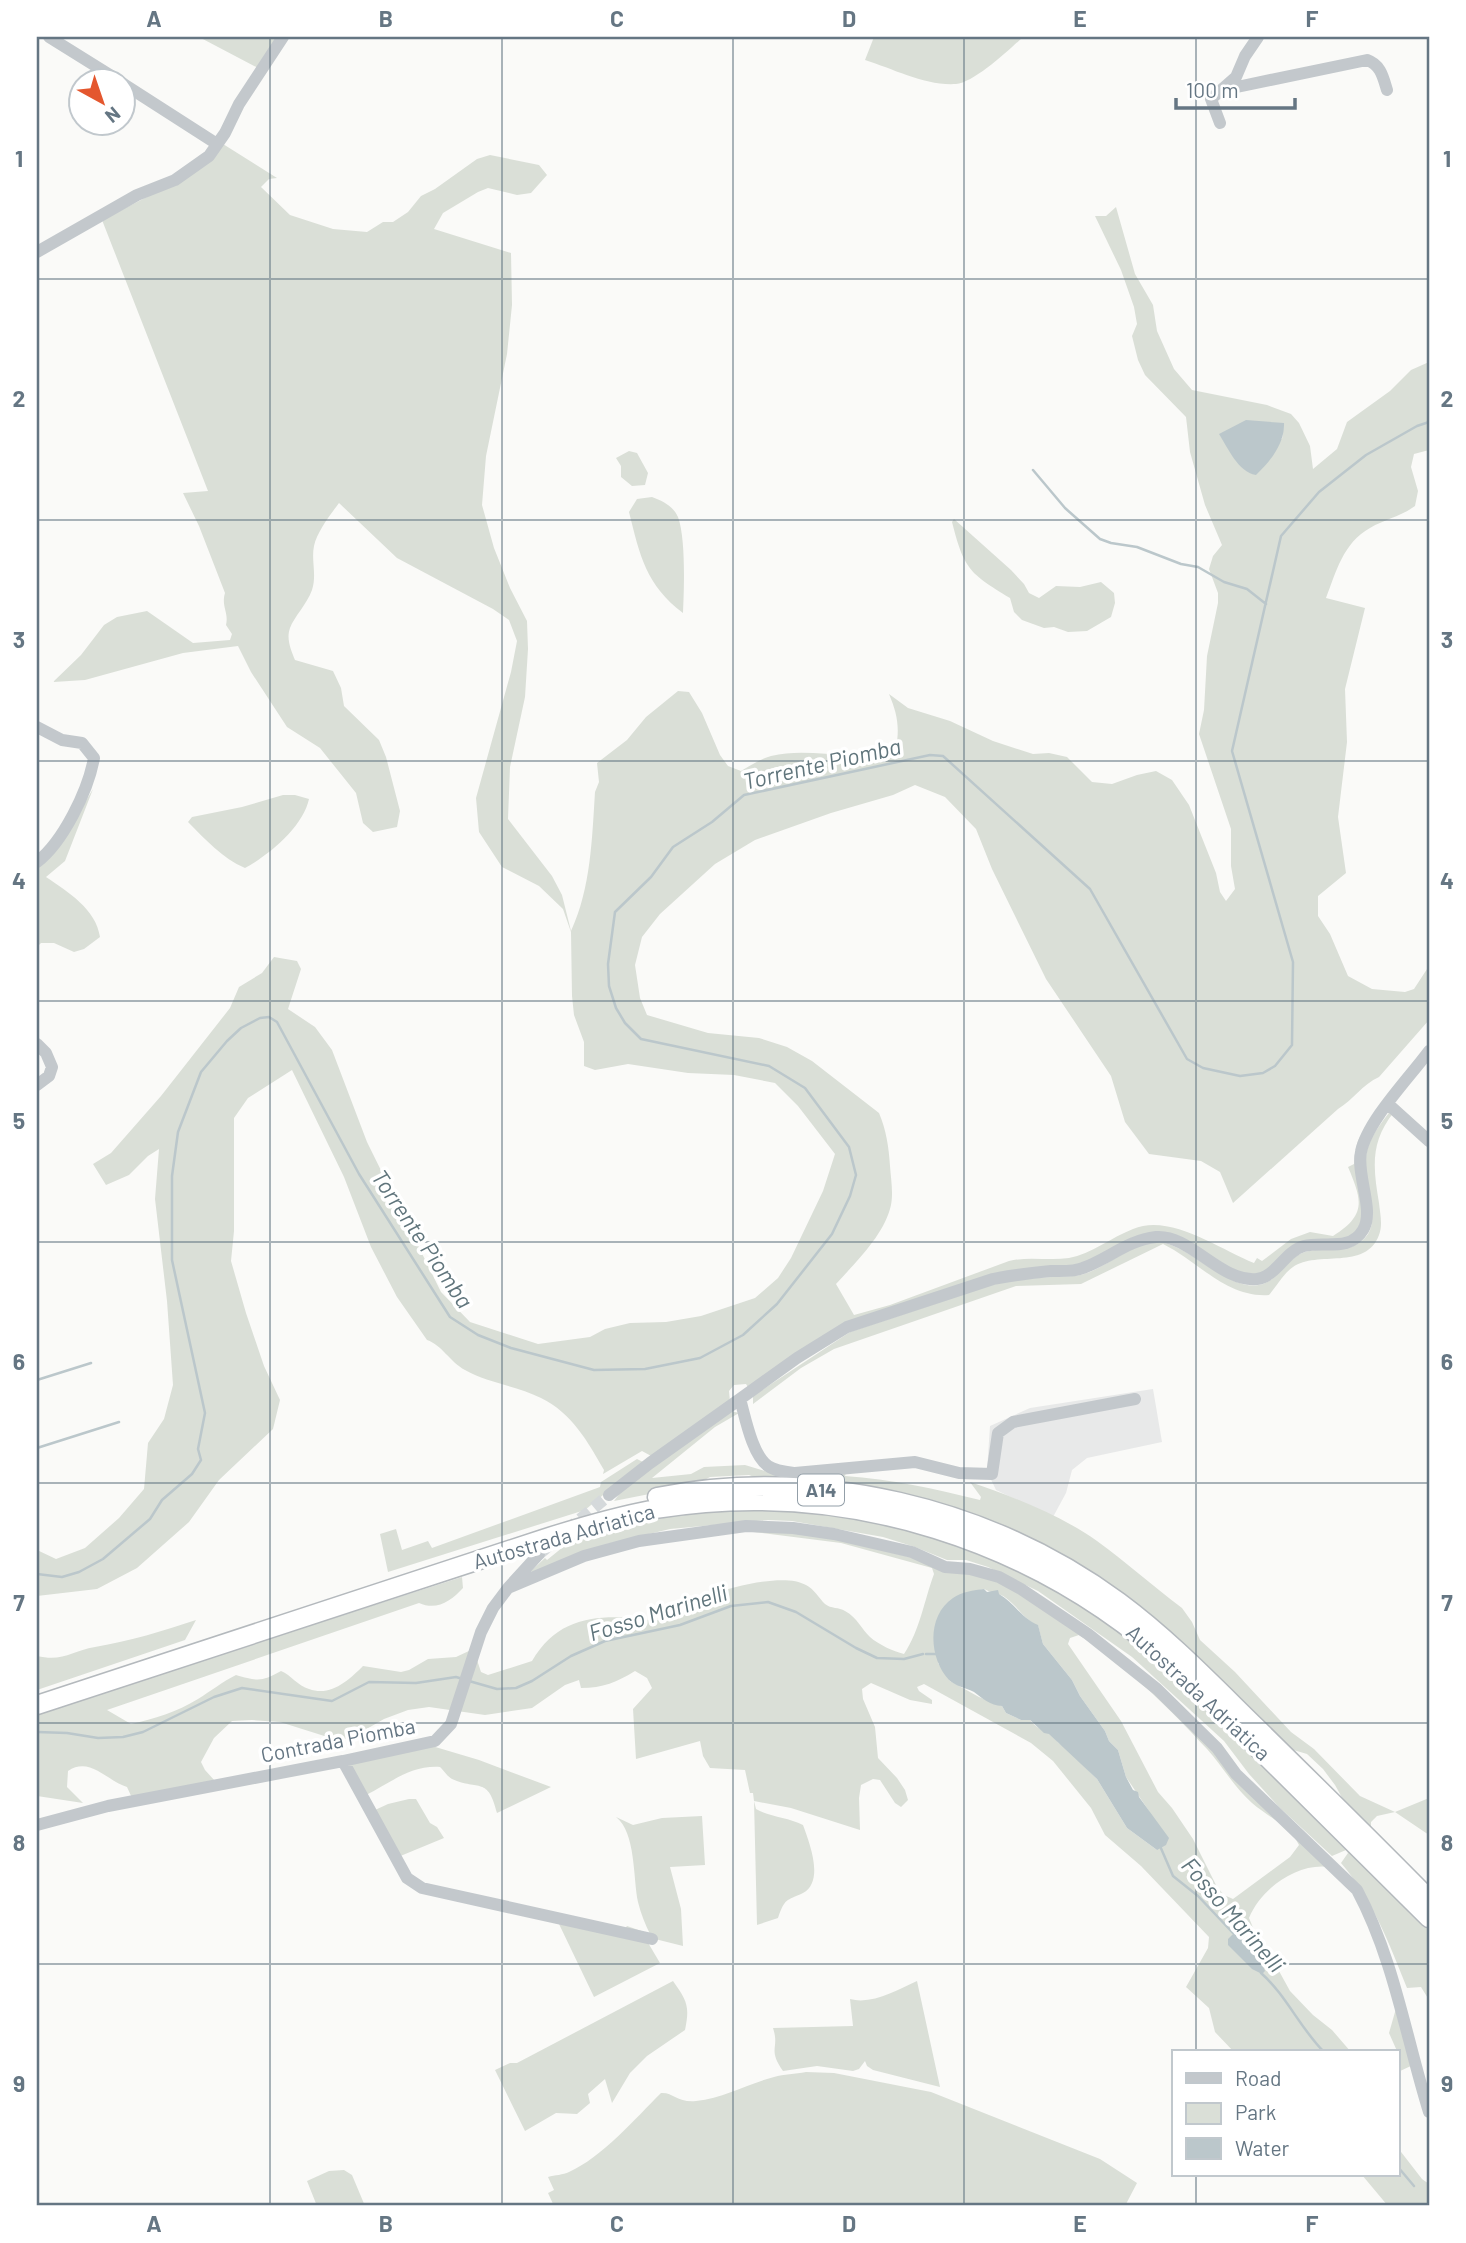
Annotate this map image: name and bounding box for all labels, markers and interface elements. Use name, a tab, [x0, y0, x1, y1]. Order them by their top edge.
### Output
text: A	[146, 4, 162, 32]
text: B	[379, 4, 393, 32]
text: C	[610, 4, 624, 32]
text: D	[842, 4, 856, 32]
text: E	[1073, 4, 1087, 32]
text: F	[1306, 4, 1319, 32]
north arrow	[66, 66, 136, 136]
scale bar	[1176, 66, 1294, 110]
text: 100 m	[1186, 77, 1239, 102]
text: N	[101, 103, 125, 128]
text: 1	[15, 144, 23, 172]
text: 1	[1443, 144, 1451, 172]
text: 2	[13, 384, 25, 412]
text: 2	[1441, 384, 1453, 412]
text: 3	[13, 625, 25, 653]
text: 3	[1441, 625, 1453, 653]
water label: Torrente Piomba	[740, 731, 903, 795]
text: 4	[12, 866, 26, 894]
text: 4	[1440, 866, 1454, 894]
text: 5	[13, 1106, 25, 1134]
text: 5	[1441, 1106, 1453, 1134]
water label: Torrente Piomba	[366, 1164, 480, 1313]
text: 6	[13, 1347, 25, 1375]
text: 6	[1441, 1347, 1453, 1375]
road number: A14	[798, 1474, 844, 1506]
street label: Autostrada Adriatica	[470, 1498, 657, 1573]
water label: Fosso Marinelli	[585, 1578, 731, 1646]
text: 7	[13, 1588, 25, 1616]
text: 7	[1441, 1588, 1453, 1616]
street label: Autostrada Adriatica	[1122, 1619, 1276, 1765]
street label: Contrada Piomba	[258, 1712, 417, 1767]
text: 8	[13, 1828, 25, 1856]
text: 8	[1441, 1828, 1453, 1856]
water label: Fosso Marinelli	[1176, 1851, 1292, 1978]
legend	[1172, 2050, 1400, 2176]
text: Road	[1235, 2065, 1281, 2090]
text: 9	[13, 2069, 25, 2097]
text: 9	[1441, 2069, 1453, 2097]
text: Park	[1235, 2099, 1276, 2124]
text: Water	[1235, 2135, 1290, 2160]
text: A	[146, 2209, 162, 2237]
text: B	[379, 2209, 393, 2237]
text: C	[610, 2209, 624, 2237]
text: D	[842, 2209, 856, 2237]
text: E	[1073, 2209, 1087, 2237]
text: F	[1306, 2209, 1319, 2237]

